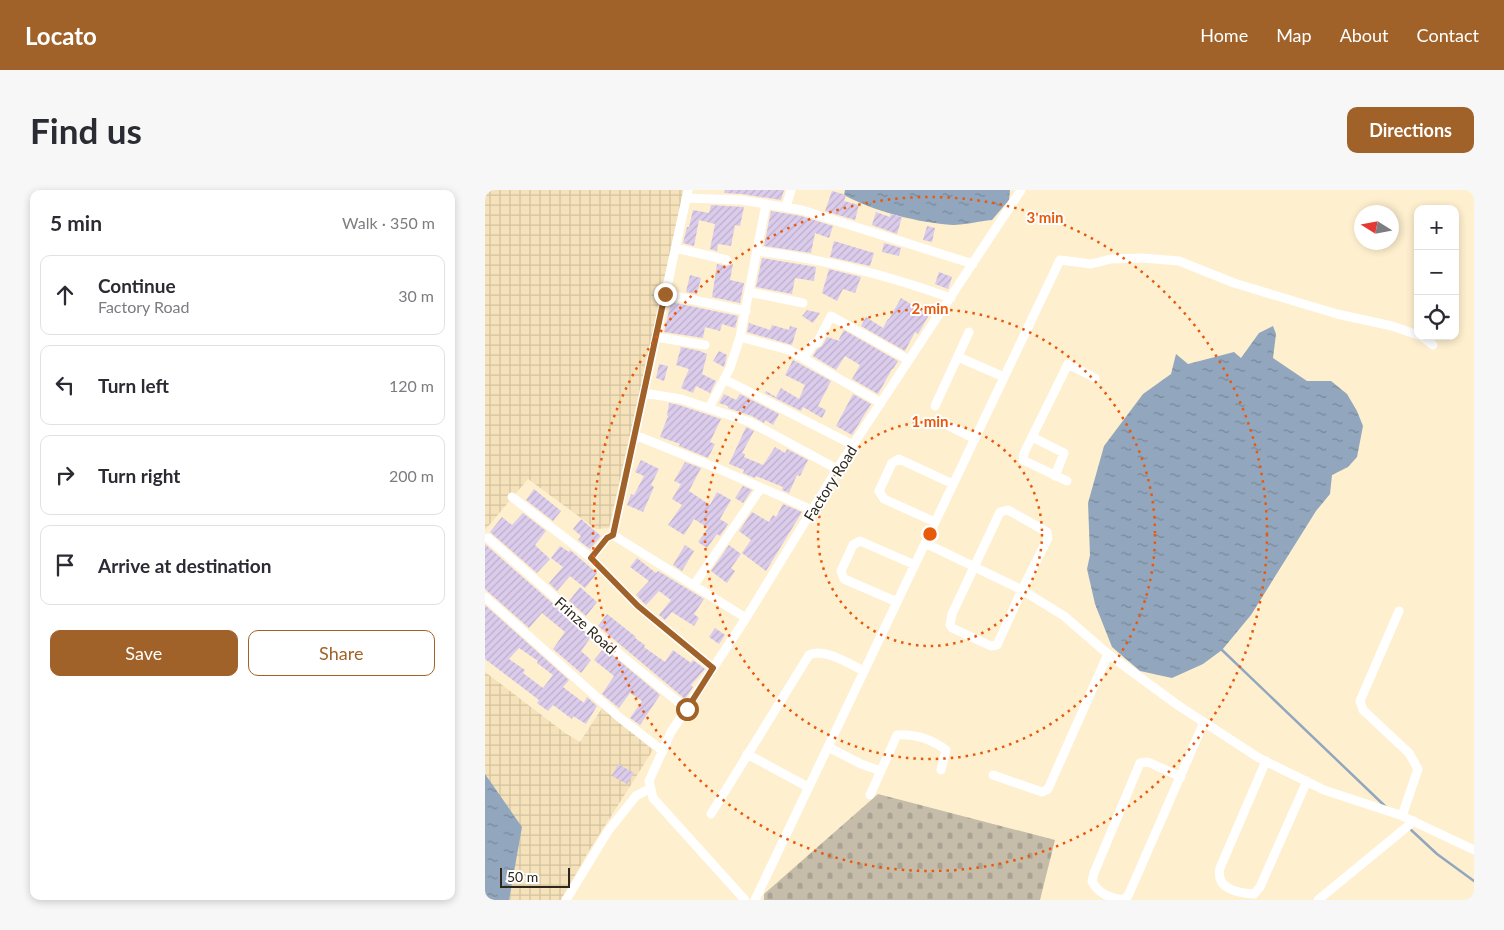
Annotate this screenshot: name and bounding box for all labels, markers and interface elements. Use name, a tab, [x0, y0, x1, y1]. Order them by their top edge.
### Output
text: Locato	[25, 21, 97, 50]
text: Home	[1200, 24, 1248, 46]
text: Map	[1276, 24, 1312, 46]
text: About	[1340, 24, 1389, 46]
text: Contact	[1417, 24, 1479, 46]
button: Directions	[1347, 107, 1474, 153]
text: Find us	[30, 109, 142, 151]
north arrow	[1354, 205, 1399, 250]
map controls	[1414, 205, 1459, 340]
button: +	[1414, 205, 1459, 250]
text: 3 min	[1026, 208, 1064, 226]
text: 5 min	[50, 210, 102, 235]
text: Walk · 350 m	[342, 213, 435, 232]
button: −	[1414, 250, 1459, 295]
text: Continue	[98, 274, 176, 297]
icon: ahead	[51, 281, 79, 309]
route end	[654, 283, 677, 306]
text: 30 m	[398, 286, 434, 305]
button: locate	[1414, 295, 1459, 340]
text: Factory Road	[98, 297, 190, 316]
text: 2 min	[911, 299, 949, 317]
icon: left	[51, 371, 79, 399]
text: Turn left	[98, 374, 169, 397]
text: 120 m	[389, 376, 434, 395]
text: 1 min	[911, 412, 949, 430]
street label: Factory Road	[800, 442, 860, 524]
icon: right	[51, 461, 79, 489]
text: Turn right	[98, 464, 180, 487]
text: 200 m	[389, 466, 434, 485]
centre of rings	[921, 525, 939, 543]
icon: arrive	[51, 551, 79, 579]
text: Arrive at destination	[98, 554, 271, 577]
street label: Frinze Road	[551, 593, 621, 657]
button: Save	[50, 630, 238, 676]
button: Share	[248, 630, 435, 676]
route start	[676, 698, 699, 721]
scale bar	[500, 865, 570, 888]
text: 50 m	[507, 868, 538, 885]

